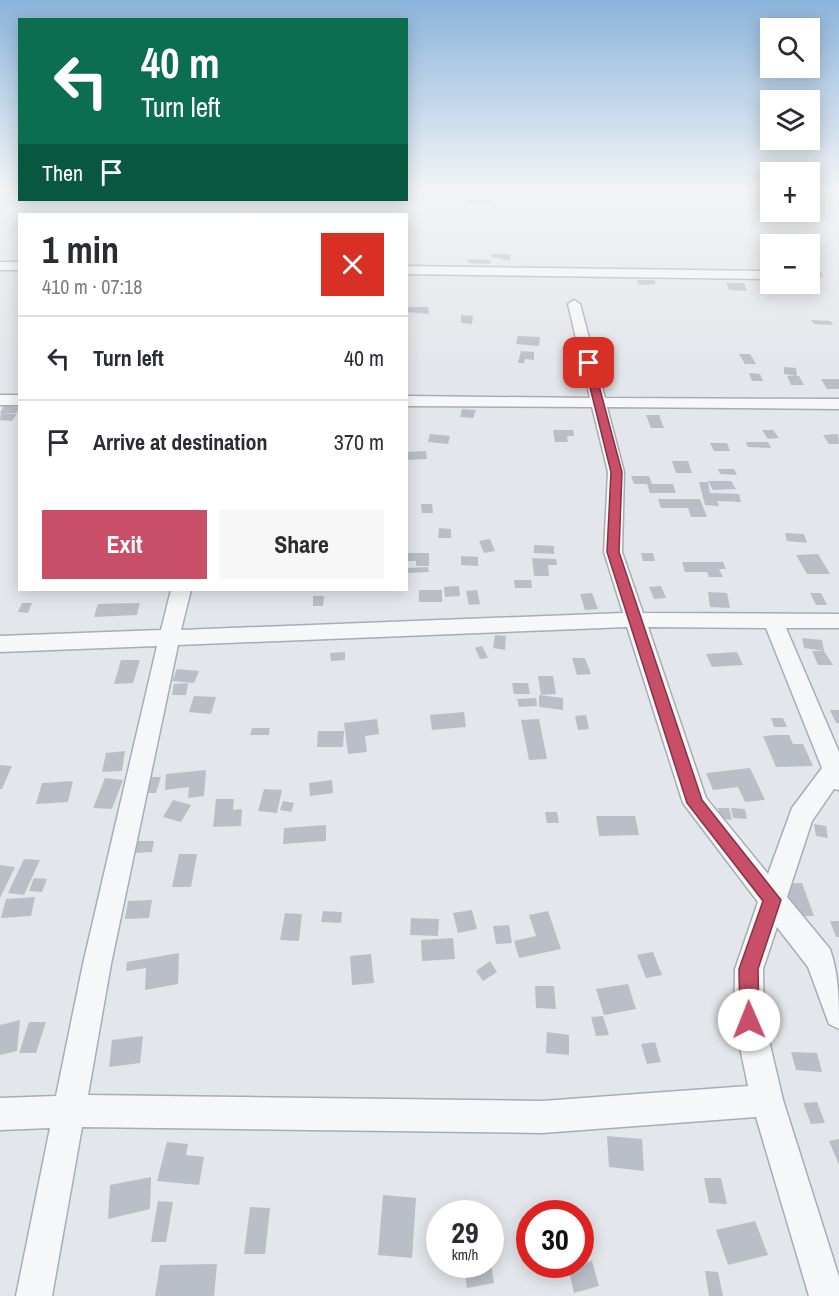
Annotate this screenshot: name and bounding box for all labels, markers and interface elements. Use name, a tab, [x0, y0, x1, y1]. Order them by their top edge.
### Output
map controls	[760, 18, 820, 294]
button: search	[760, 18, 820, 78]
text: 40 m	[141, 35, 220, 91]
icon: left	[42, 42, 120, 120]
text: Turn left	[141, 89, 220, 125]
button: layers	[760, 90, 820, 150]
icon: arrive	[95, 156, 128, 189]
text: Then	[42, 158, 83, 188]
button: +	[760, 162, 820, 222]
text: 1 min	[42, 226, 119, 274]
button: close	[321, 233, 384, 296]
button: −	[760, 234, 820, 294]
text: 410 m · 07:18	[42, 273, 142, 300]
pin	[563, 337, 614, 388]
icon: left	[42, 342, 75, 375]
text: Turn left	[93, 343, 164, 373]
text: 40 m	[344, 343, 384, 373]
icon: arrive	[572, 346, 605, 379]
icon: arrive	[42, 426, 75, 459]
text: Arrive at destination	[93, 427, 267, 457]
text: 370 m	[334, 427, 384, 457]
button: Exit	[42, 510, 207, 579]
button: Share	[219, 510, 384, 579]
position arrow	[717, 988, 781, 1052]
speed limit sign: 30	[516, 1200, 594, 1278]
text: 29	[451, 1212, 479, 1252]
text: km/h	[452, 1244, 478, 1265]

